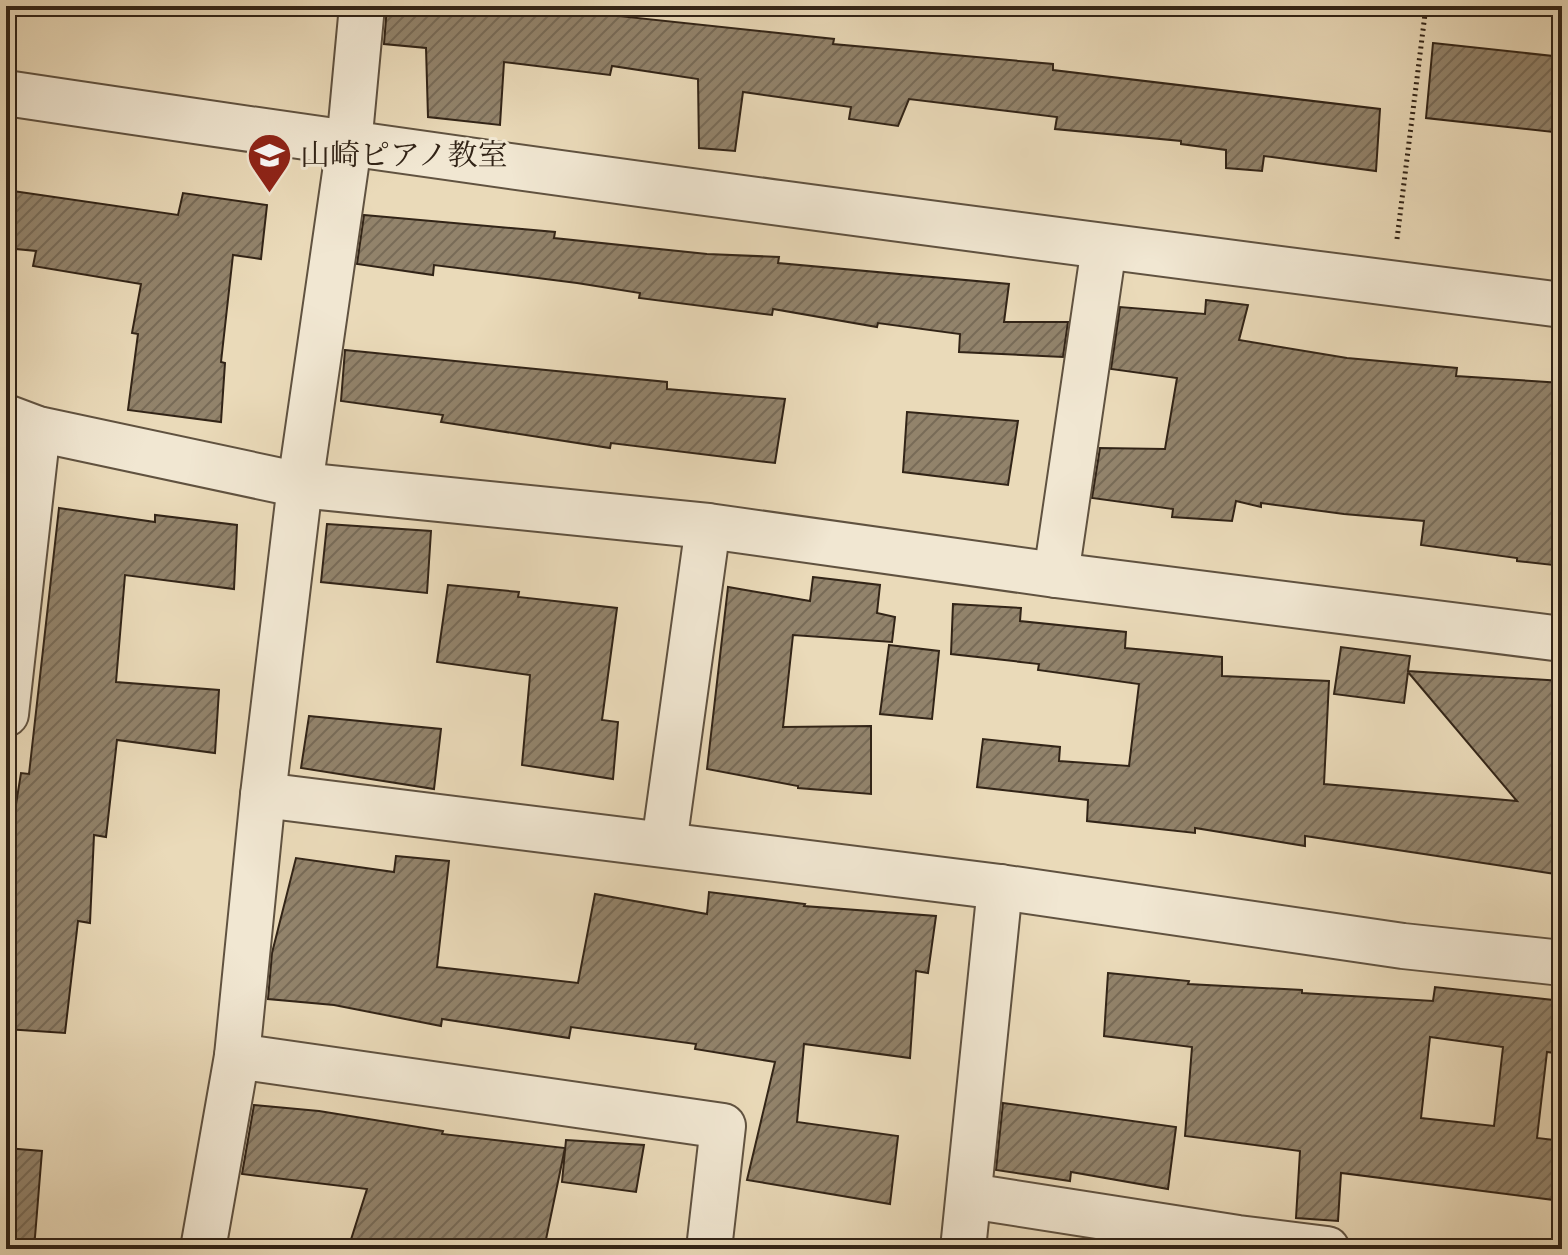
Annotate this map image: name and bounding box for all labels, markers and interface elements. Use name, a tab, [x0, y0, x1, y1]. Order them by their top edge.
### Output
school or university icon: 山崎ピアノ教室	[245, 131, 293, 194]
place label: 山崎ピアノ教室	[300, 135, 508, 176]

